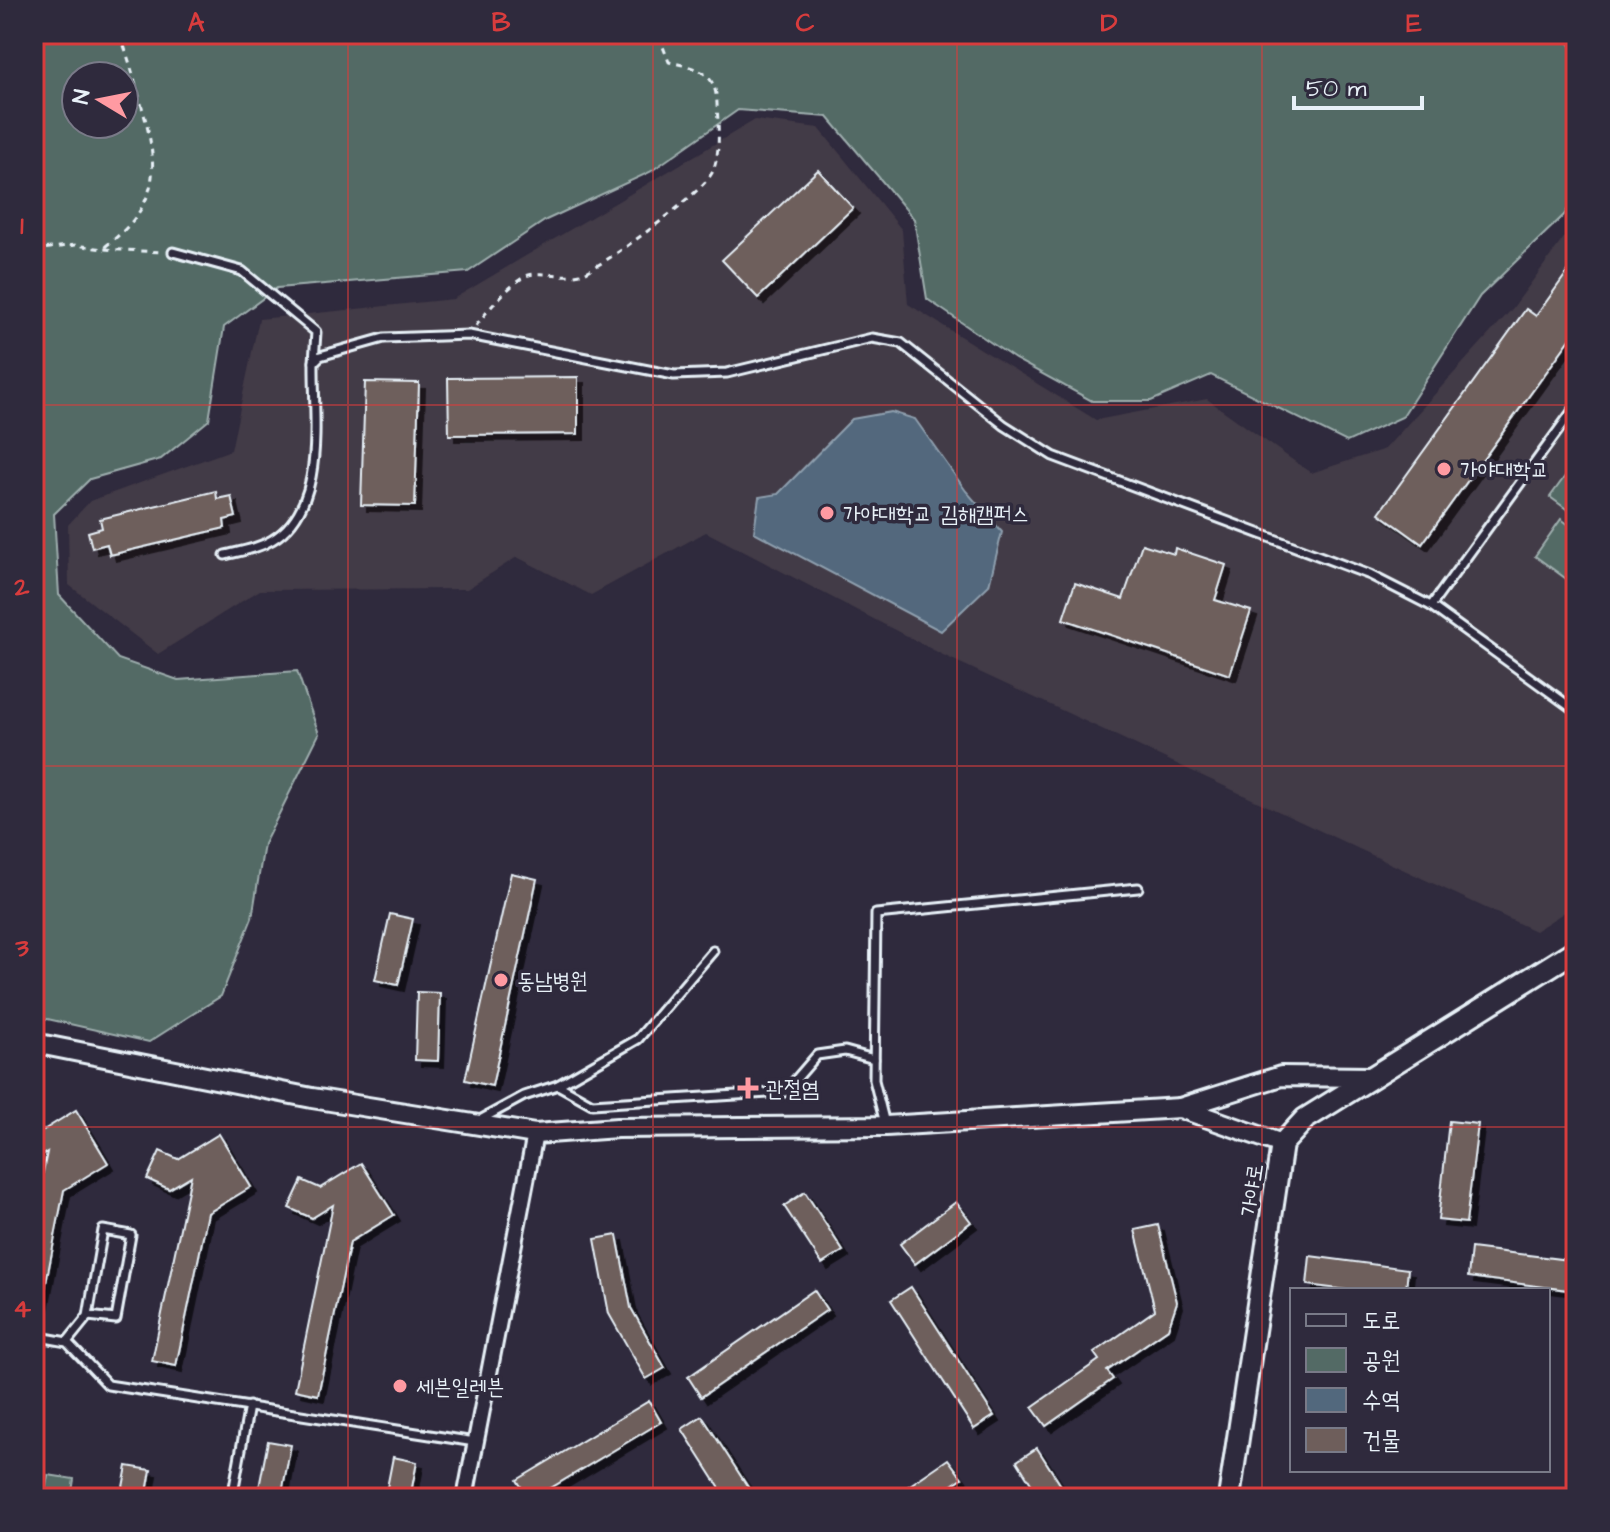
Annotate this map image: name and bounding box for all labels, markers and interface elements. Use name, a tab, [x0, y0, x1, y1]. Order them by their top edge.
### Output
text: A	[188, 5, 205, 41]
text: B	[492, 5, 511, 41]
text: C	[796, 5, 815, 41]
text: D	[1101, 5, 1118, 41]
text: E	[1406, 5, 1422, 41]
north arrow	[60, 60, 140, 140]
scale bar	[1294, 60, 1422, 110]
text: 50 m	[1306, 72, 1367, 106]
text: N	[65, 87, 98, 106]
text: 1	[20, 208, 24, 244]
place label: 가야대학교	[1460, 455, 1549, 486]
marker: 가야대학교	[1435, 460, 1453, 478]
place label: 가야대학교 김해캠퍼스	[843, 499, 1029, 530]
marker: 가야대학교 김해캠퍼스	[818, 504, 836, 522]
text: 2	[14, 569, 30, 605]
text: 3	[14, 930, 29, 966]
place label: 동남병원	[517, 966, 588, 997]
marker: 동남병원	[492, 971, 510, 989]
place label: 관절염	[766, 1074, 819, 1105]
marker: 관절염	[737, 1077, 759, 1099]
street label: 가야로	[1233, 1162, 1272, 1219]
legend	[1290, 1288, 1550, 1472]
text: 4	[13, 1291, 31, 1327]
text: 도로	[1362, 1304, 1401, 1338]
text: 공원	[1362, 1344, 1401, 1378]
place label: 세븐일레븐	[416, 1372, 505, 1403]
marker: 세븐일레븐	[391, 1377, 409, 1395]
text: 수역	[1362, 1384, 1401, 1418]
text: 건물	[1362, 1424, 1401, 1458]

